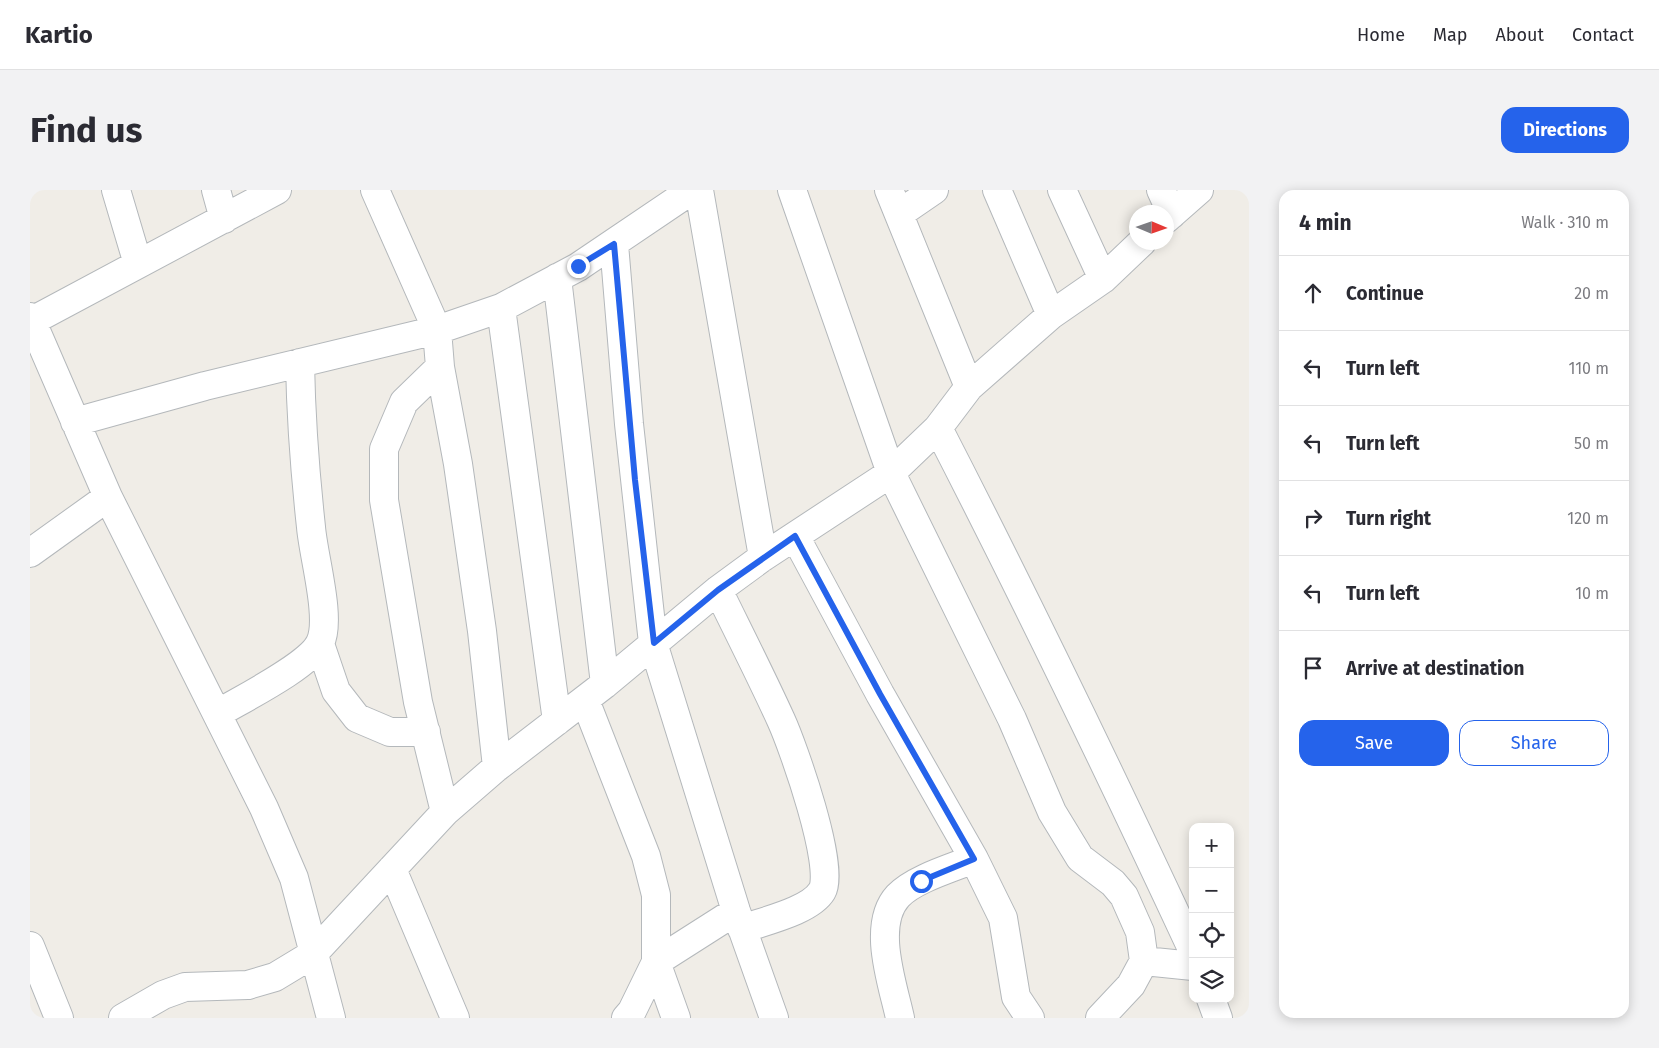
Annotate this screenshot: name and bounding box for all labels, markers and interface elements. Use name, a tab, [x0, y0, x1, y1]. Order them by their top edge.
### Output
text: Kartio	[25, 21, 93, 49]
text: Home	[1357, 24, 1405, 46]
text: Map	[1433, 24, 1467, 46]
text: About	[1495, 24, 1544, 46]
text: Contact	[1572, 24, 1634, 46]
button: Directions	[1501, 107, 1629, 153]
text: Find us	[30, 109, 142, 151]
north arrow	[1129, 205, 1174, 250]
text: 4 min	[1299, 210, 1352, 236]
text: Walk · 310 m	[1521, 213, 1609, 232]
route end	[567, 255, 590, 278]
icon: ahead	[1299, 279, 1327, 307]
text: Continue	[1346, 282, 1424, 305]
text: 20 m	[1574, 284, 1609, 303]
icon: left	[1299, 354, 1327, 382]
text: Turn left	[1346, 357, 1420, 380]
text: 110 m	[1568, 359, 1609, 378]
icon: left	[1299, 429, 1327, 457]
text: Turn left	[1346, 432, 1420, 455]
text: 50 m	[1574, 434, 1609, 453]
icon: right	[1299, 504, 1327, 532]
text: Turn right	[1346, 507, 1431, 530]
text: 120 m	[1567, 509, 1609, 528]
icon: left	[1299, 579, 1327, 607]
text: Turn left	[1346, 582, 1420, 605]
text: 10 m	[1575, 584, 1609, 603]
icon: arrive	[1299, 654, 1327, 682]
text: Arrive at destination	[1346, 657, 1525, 680]
button: Save	[1299, 720, 1449, 766]
button: Share	[1459, 720, 1609, 766]
map controls	[1189, 823, 1234, 1003]
button: +	[1189, 823, 1234, 868]
button: −	[1189, 868, 1234, 913]
route start	[910, 870, 933, 893]
button: locate	[1189, 913, 1234, 958]
button: layers	[1189, 958, 1234, 1003]

